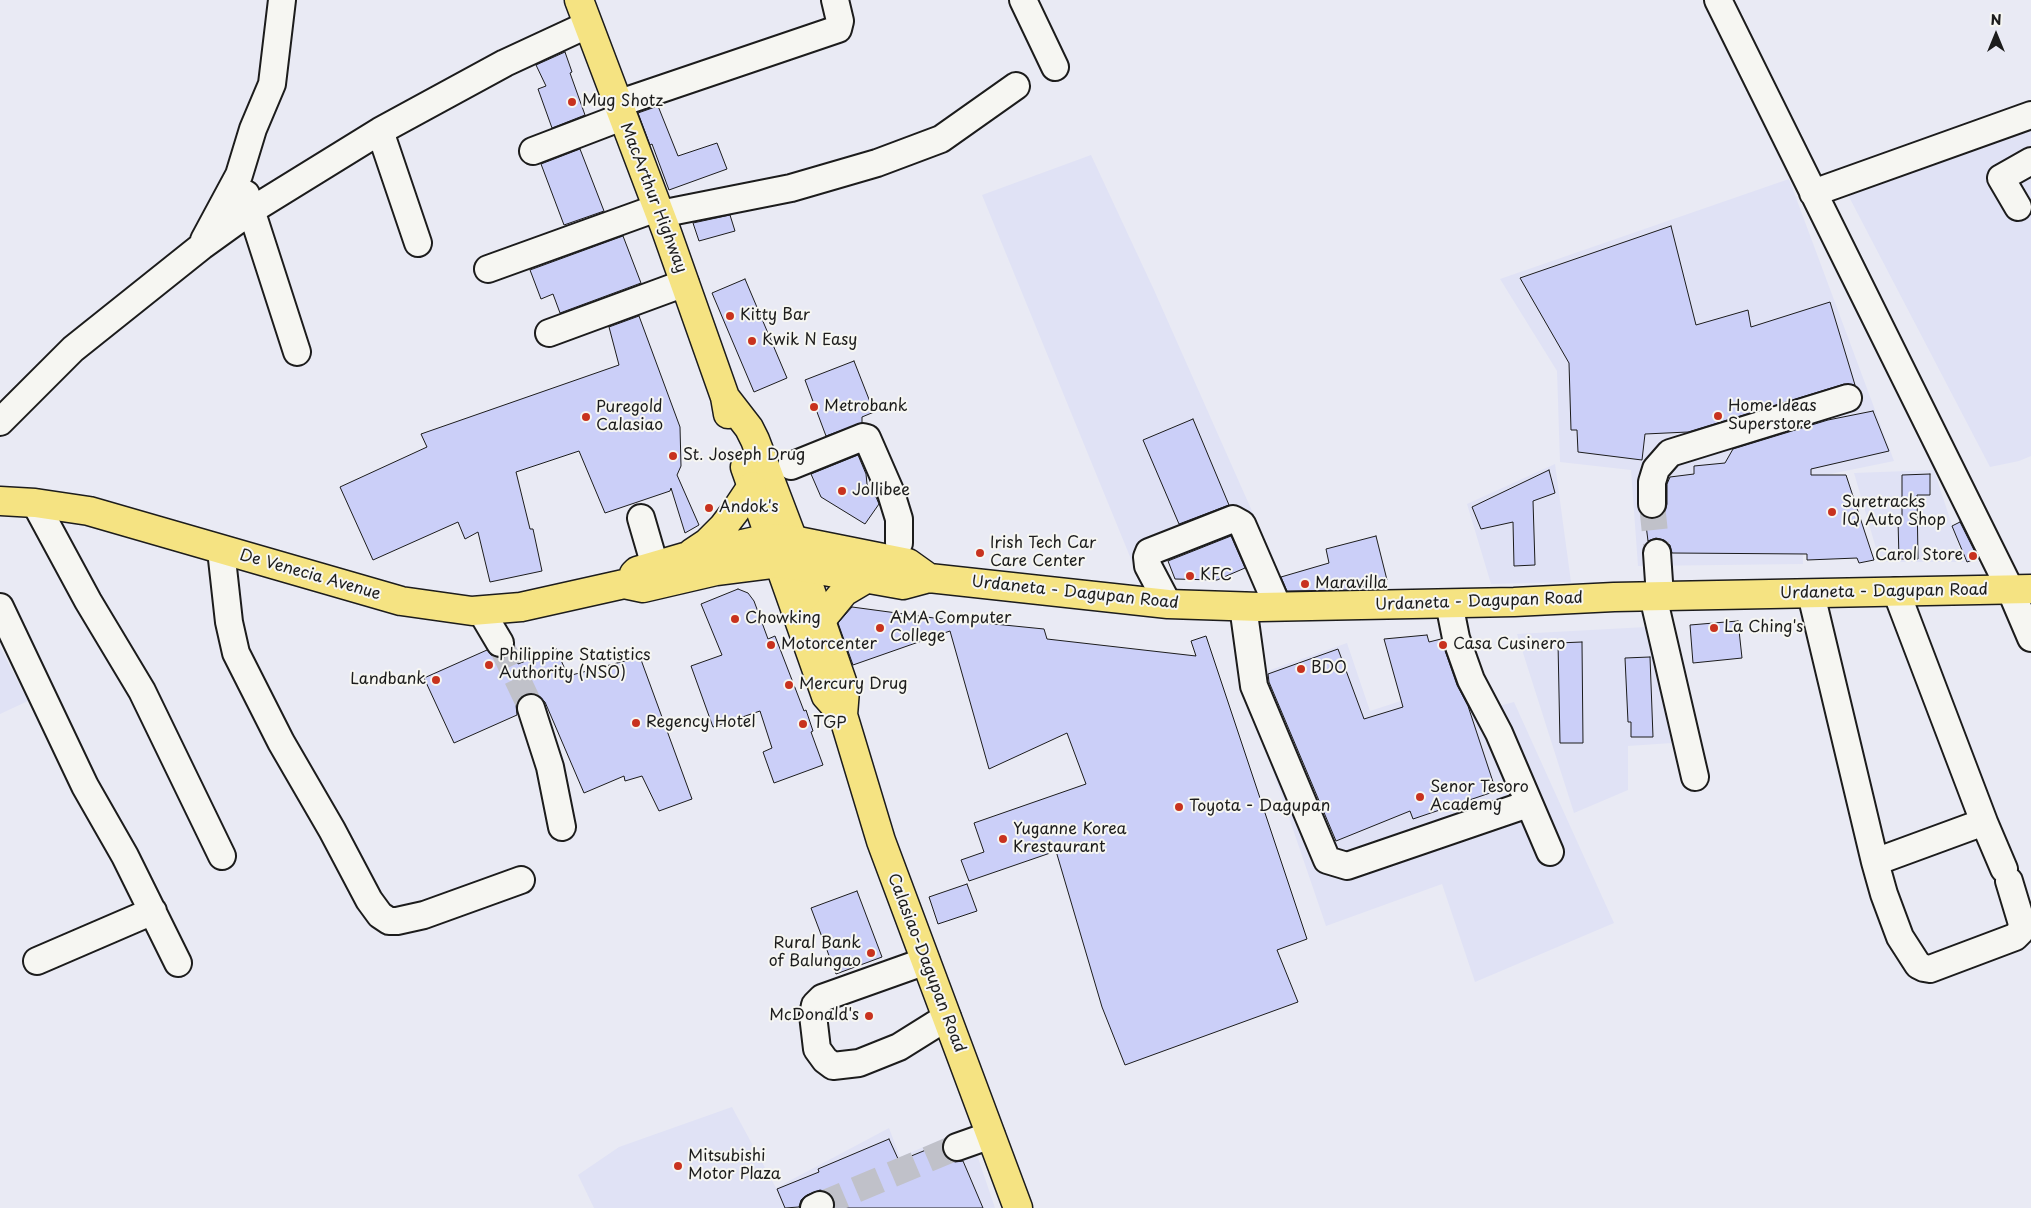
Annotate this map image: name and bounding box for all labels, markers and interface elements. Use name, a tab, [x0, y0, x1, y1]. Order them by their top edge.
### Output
text: N	[1990, 9, 2002, 30]
north arrow	[1971, 10, 2021, 60]
place label: Mug Shotz	[582, 92, 663, 112]
marker: Mug Shotz	[566, 96, 578, 108]
street label: MacArthur Highway	[615, 120, 691, 276]
place label: Kitty Bar	[740, 306, 810, 326]
marker: Kitty Bar	[724, 310, 736, 322]
place label: Kwik N Easy	[762, 331, 857, 351]
marker: Kwik N Easy	[746, 335, 758, 347]
place label: Metrobank	[824, 397, 908, 417]
place label: Home Ideas Superstore	[1728, 397, 1817, 435]
place label: Puregold Calasiao	[596, 398, 663, 436]
marker: Metrobank	[808, 401, 820, 413]
marker: Home Ideas Superstore	[1712, 410, 1724, 422]
marker: Puregold Calasiao	[580, 411, 592, 423]
place label: St. Joseph Drug	[683, 446, 805, 466]
marker: St. Joseph Drug	[667, 450, 679, 462]
place label: Jollibee	[852, 481, 910, 501]
marker: Jollibee	[836, 485, 848, 497]
place label: Suretracks IQ Auto Shop	[1842, 493, 1946, 531]
place label: Andok's	[719, 498, 779, 518]
marker: Andok's	[703, 502, 715, 514]
marker: Suretracks IQ Auto Shop	[1826, 506, 1838, 518]
place label: Irish Tech Car Care Center	[990, 534, 1096, 572]
street label: De Venecia Avenue	[237, 546, 383, 604]
place label: Carol Store	[1875, 546, 1963, 566]
marker: Irish Tech Car Care Center	[974, 547, 986, 559]
marker: Carol Store	[1967, 550, 1979, 562]
place label: KFC	[1200, 566, 1232, 586]
marker: KFC	[1184, 570, 1196, 582]
street label: Urdaneta - Dagupan Road	[971, 573, 1179, 613]
place label: Maravilla	[1315, 574, 1387, 594]
marker: Maravilla	[1299, 578, 1311, 590]
street label: Urdaneta - Dagupan Road	[1780, 581, 1988, 603]
street label: Urdaneta - Dagupan Road	[1375, 589, 1583, 615]
place label: Chowking	[745, 609, 821, 629]
place label: AMA Computer College	[890, 609, 1012, 647]
marker: Chowking	[729, 613, 741, 625]
place label: La Ching's	[1724, 618, 1803, 638]
marker: AMA Computer College	[874, 622, 886, 634]
marker: La Ching's	[1708, 622, 1720, 634]
place label: Motorcenter	[781, 635, 877, 655]
place label: Casa Cusinero	[1453, 635, 1565, 655]
marker: Motorcenter	[765, 639, 777, 651]
marker: Casa Cusinero	[1437, 639, 1449, 651]
place label: Philippine Statistics Authority (NSO)	[499, 646, 651, 684]
marker: Philippine Statistics Authority (NSO)	[483, 659, 495, 671]
place label: BDO	[1311, 659, 1347, 679]
marker: BDO	[1295, 663, 1307, 675]
place label: Landbank	[350, 670, 426, 690]
marker: Landbank	[430, 674, 442, 686]
place label: Mercury Drug	[799, 675, 907, 695]
marker: Mercury Drug	[783, 679, 795, 691]
place label: Regency Hotel	[646, 713, 756, 733]
place label: TGP	[813, 714, 847, 734]
marker: Regency Hotel	[630, 717, 642, 729]
marker: TGP	[797, 718, 809, 730]
place label: Senor Tesoro Academy	[1430, 778, 1529, 816]
marker: Senor Tesoro Academy	[1414, 791, 1426, 803]
place label: Toyota - Dagupan	[1189, 797, 1330, 817]
marker: Toyota - Dagupan	[1173, 801, 1185, 813]
place label: Yuganne Korea Krestaurant	[1013, 820, 1127, 858]
marker: Yuganne Korea Krestaurant	[997, 833, 1009, 845]
street label: Calasiao-Dagupan Road	[883, 871, 969, 1055]
place label: Rural Bank of Balungao	[769, 934, 861, 972]
marker: Rural Bank of Balungao	[865, 947, 877, 959]
place label: McDonald's	[769, 1006, 859, 1026]
marker: McDonald's	[863, 1010, 875, 1022]
place label: Mitsubishi Motor Plaza	[688, 1147, 781, 1185]
marker: Mitsubishi Motor Plaza	[672, 1160, 684, 1172]

